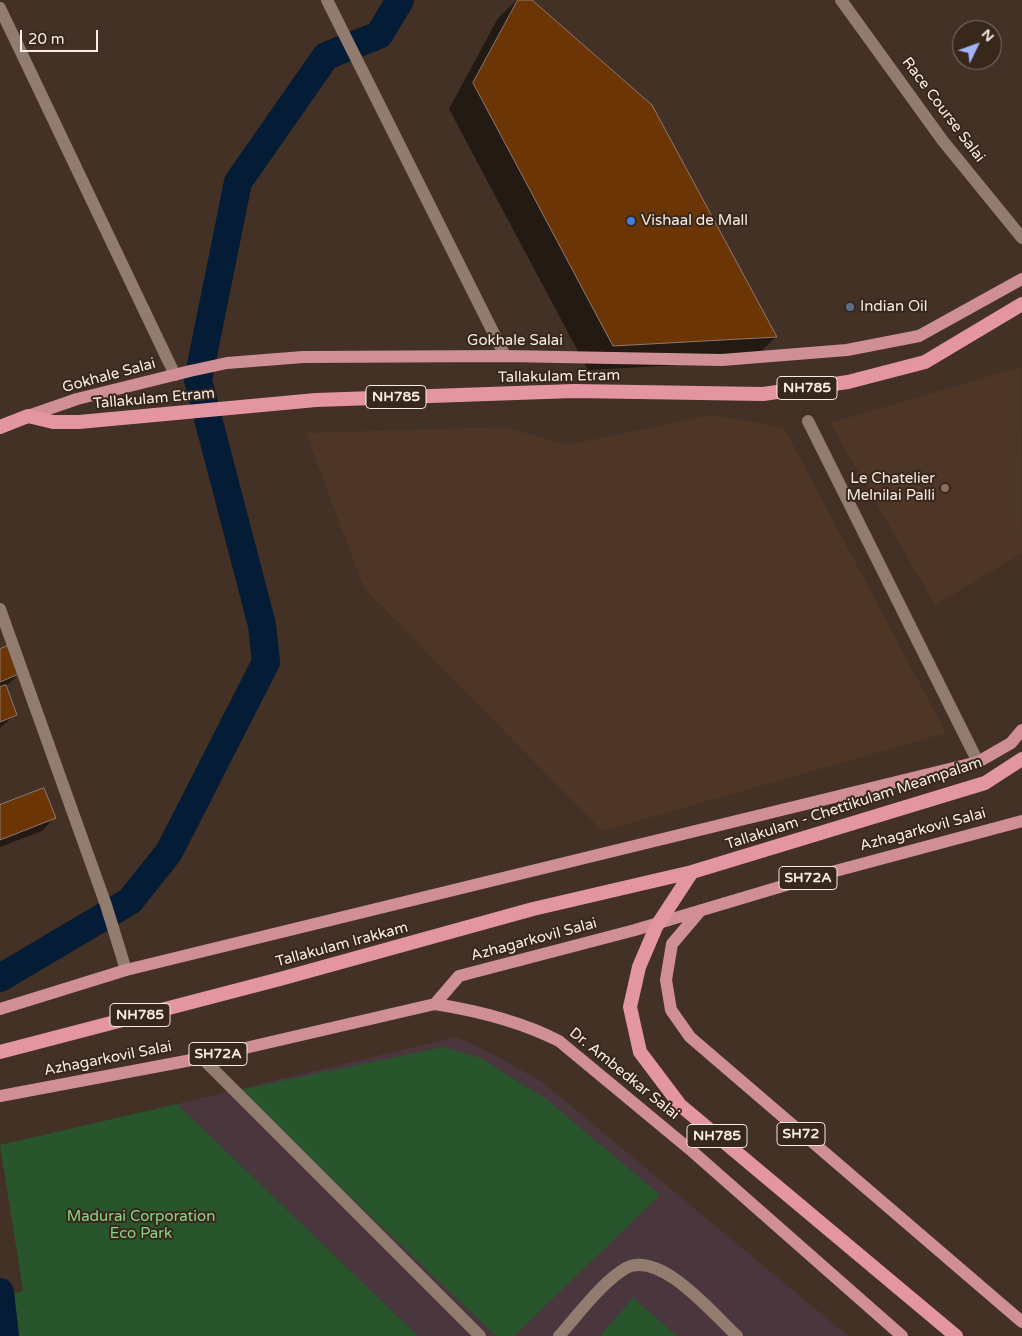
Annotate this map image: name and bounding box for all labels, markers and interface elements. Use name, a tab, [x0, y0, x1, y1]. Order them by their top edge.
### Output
scale bar	[22, 20, 100, 52]
north arrow	[952, 20, 1002, 70]
text: N	[978, 25, 998, 45]
text: 20 m	[28, 30, 65, 48]
street label: Race Course Salai	[898, 54, 988, 166]
place label: Vishaal de Mall	[641, 212, 748, 230]
marker: Vishaal de Mall	[625, 215, 637, 227]
place label: Indian Oil	[860, 298, 927, 316]
marker: Indian Oil	[844, 301, 856, 313]
street label: Gokhale Salai	[467, 332, 563, 350]
street label: Gokhale Salai	[60, 355, 158, 397]
street label: Tallakulam Etram	[498, 367, 620, 387]
road number: NH785	[777, 376, 837, 399]
street label: Tallakulam Etram	[92, 385, 216, 413]
road number: NH785	[366, 386, 426, 408]
place label: Le Chatelier Melnilai Palli	[847, 470, 935, 505]
marker: Le Chatelier Melnilai Palli	[939, 482, 951, 494]
street label: Tallakulam - Chettikulam Meampalam	[723, 754, 985, 854]
street label: Azhagarkovil Salai	[858, 805, 988, 855]
road number: SH72A	[779, 866, 837, 890]
street label: Azhagarkovil Salai	[469, 915, 599, 965]
street label: Tallakulam Irakkam	[274, 919, 410, 971]
road number: NH785	[110, 1004, 170, 1026]
street label: Dr. Ambedkar Salai	[565, 1024, 683, 1124]
street label: Azhagarkovil Salai	[43, 1038, 173, 1080]
road number: SH72A	[189, 1042, 247, 1066]
road number: SH72	[777, 1122, 825, 1146]
road number: NH785	[687, 1124, 747, 1148]
park label: Madurai Corporation Eco Park	[67, 1208, 215, 1243]

